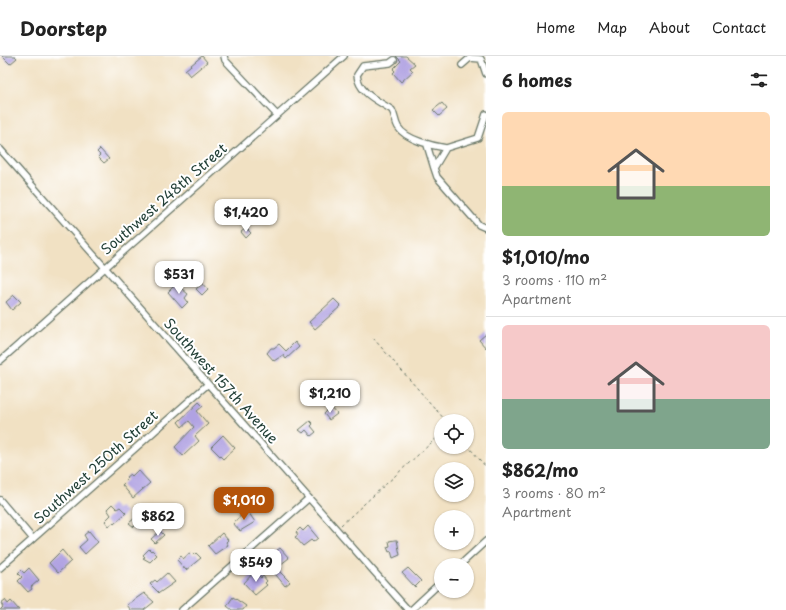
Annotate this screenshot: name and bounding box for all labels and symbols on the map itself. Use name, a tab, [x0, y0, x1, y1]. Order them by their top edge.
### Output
street label: Southwest 248th Street	[96, 138, 231, 259]
pin: $1,420	[213, 199, 279, 233]
pin: $531	[155, 261, 203, 295]
street label: Southwest 157th Avenue	[159, 313, 284, 448]
pin: $1,210	[297, 380, 363, 414]
street label: Southwest 250th Street	[29, 405, 163, 528]
pin: $1,010	[211, 487, 277, 521]
pin: $862	[134, 503, 182, 537]
pin: $549	[232, 549, 280, 583]

